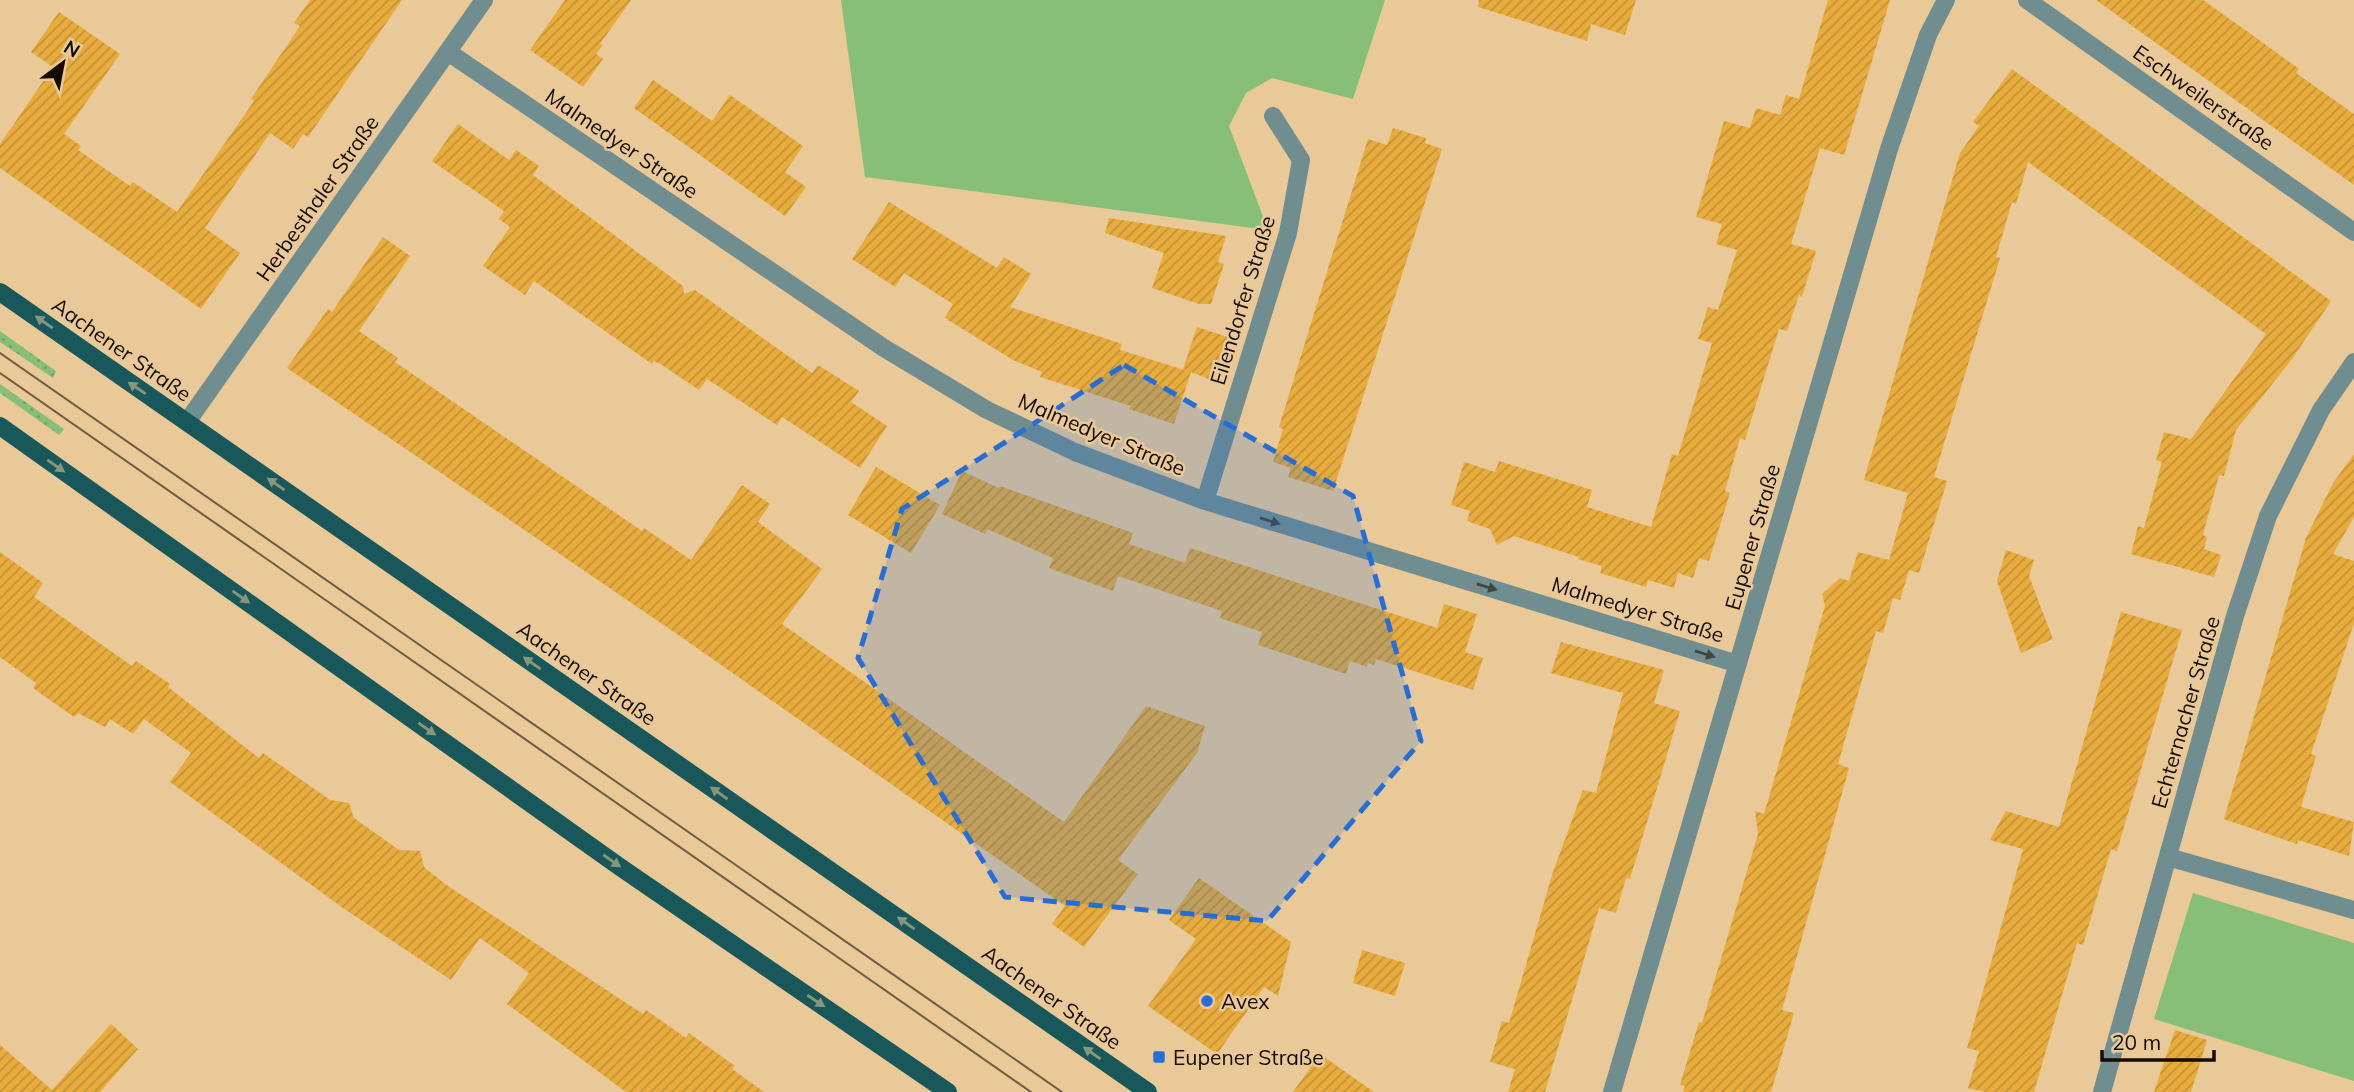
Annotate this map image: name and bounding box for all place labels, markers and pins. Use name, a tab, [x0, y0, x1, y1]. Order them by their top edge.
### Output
place label: Avex	[1221, 988, 1269, 1014]
marker: Avex	[1199, 993, 1215, 1009]
place label: Eupener Straße	[1173, 1044, 1324, 1070]
marker: Eupener Straße	[1151, 1049, 1167, 1065]

